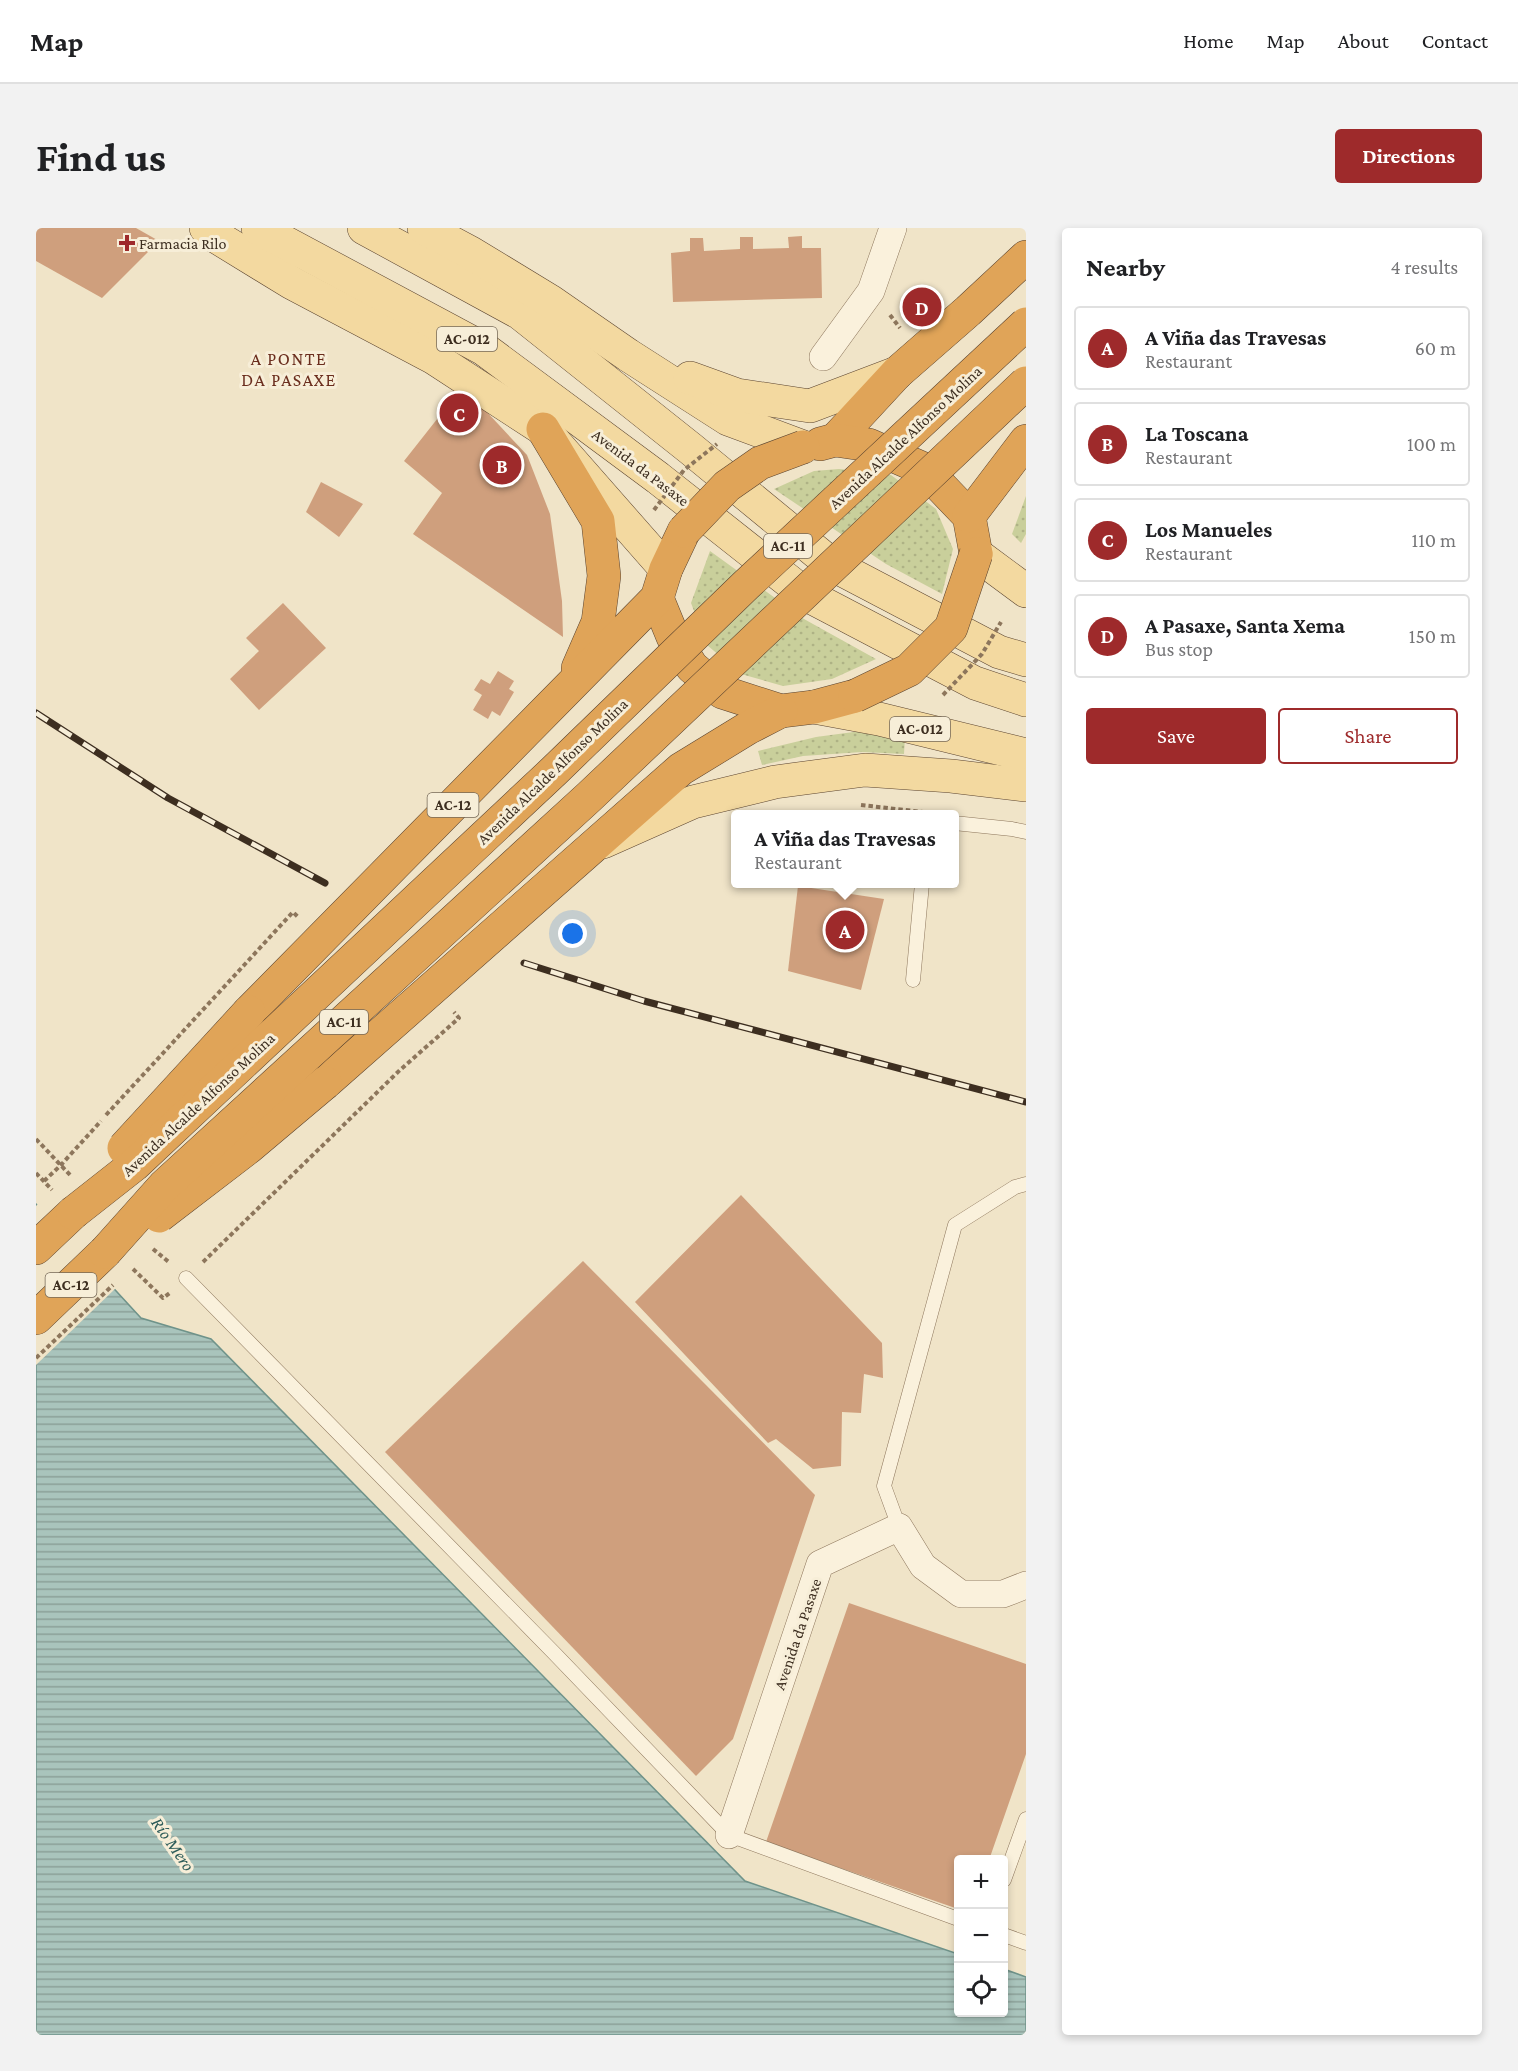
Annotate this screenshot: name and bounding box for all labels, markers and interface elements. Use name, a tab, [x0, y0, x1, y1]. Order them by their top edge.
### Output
text: Map	[30, 26, 83, 57]
text: Home	[1183, 29, 1233, 53]
text: Map	[1266, 29, 1305, 53]
text: About	[1338, 29, 1389, 53]
text: Contact	[1422, 29, 1488, 53]
button: Directions	[1335, 129, 1482, 183]
text: Find us	[36, 133, 166, 180]
place label: Farmacia Rilo	[139, 235, 226, 252]
marker: Farmacia Rilo	[120, 236, 134, 250]
text: Nearby	[1086, 253, 1165, 282]
text: 4 results	[1391, 256, 1458, 278]
pin: D	[902, 284, 942, 329]
text: A Viña das Travesas	[1145, 325, 1326, 350]
road number: AC-012	[437, 327, 497, 351]
text: A	[1102, 337, 1113, 359]
text: 60 m	[1415, 337, 1456, 359]
district label: A PONTE DA PASAXE	[241, 349, 337, 390]
text: Restaurant	[1145, 350, 1232, 372]
street label: Avenida Alcalde Alfonso Molina	[826, 362, 985, 512]
pin: C	[440, 390, 478, 435]
text: La Toscana	[1145, 421, 1248, 446]
street label: Avenida da Pasaxe	[589, 426, 692, 509]
text: B	[1102, 433, 1113, 455]
text: 100 m	[1407, 433, 1456, 455]
pin: B	[482, 442, 522, 488]
text: Restaurant	[1145, 446, 1232, 468]
text: Los Manueles	[1145, 517, 1272, 542]
text: C	[1101, 529, 1114, 551]
text: 110 m	[1412, 529, 1456, 551]
road number: AC-11	[764, 534, 812, 558]
text: Restaurant	[1145, 542, 1232, 564]
text: A Pasaxe, Santa Xema	[1145, 613, 1345, 638]
text: D	[1101, 625, 1114, 647]
text: 150 m	[1409, 625, 1456, 647]
text: Bus stop	[1145, 638, 1213, 660]
street label: Avenida Alcalde Alfonso Molina	[474, 695, 631, 848]
button: Save	[1086, 708, 1266, 764]
button: Share	[1278, 708, 1458, 764]
road number: AC-012	[890, 717, 950, 741]
road number: AC-12	[428, 793, 478, 817]
popup	[731, 810, 959, 888]
text: A Viña das Travesas	[754, 826, 936, 851]
text: Restaurant	[754, 851, 842, 873]
pin: A	[826, 908, 864, 952]
your location	[558, 919, 587, 948]
road number: AC-11	[320, 1010, 368, 1034]
street label: Avenida Alcalde Alfonso Molina	[119, 1029, 278, 1179]
road number: AC-12	[45, 1273, 96, 1297]
street label: Avenida da Pasaxe	[770, 1576, 824, 1692]
water label: Río Mero	[147, 1813, 199, 1875]
map controls	[954, 1855, 1008, 2017]
button: +	[954, 1855, 1008, 1909]
button: −	[954, 1909, 1008, 1963]
button: locate	[954, 1963, 1008, 2017]

